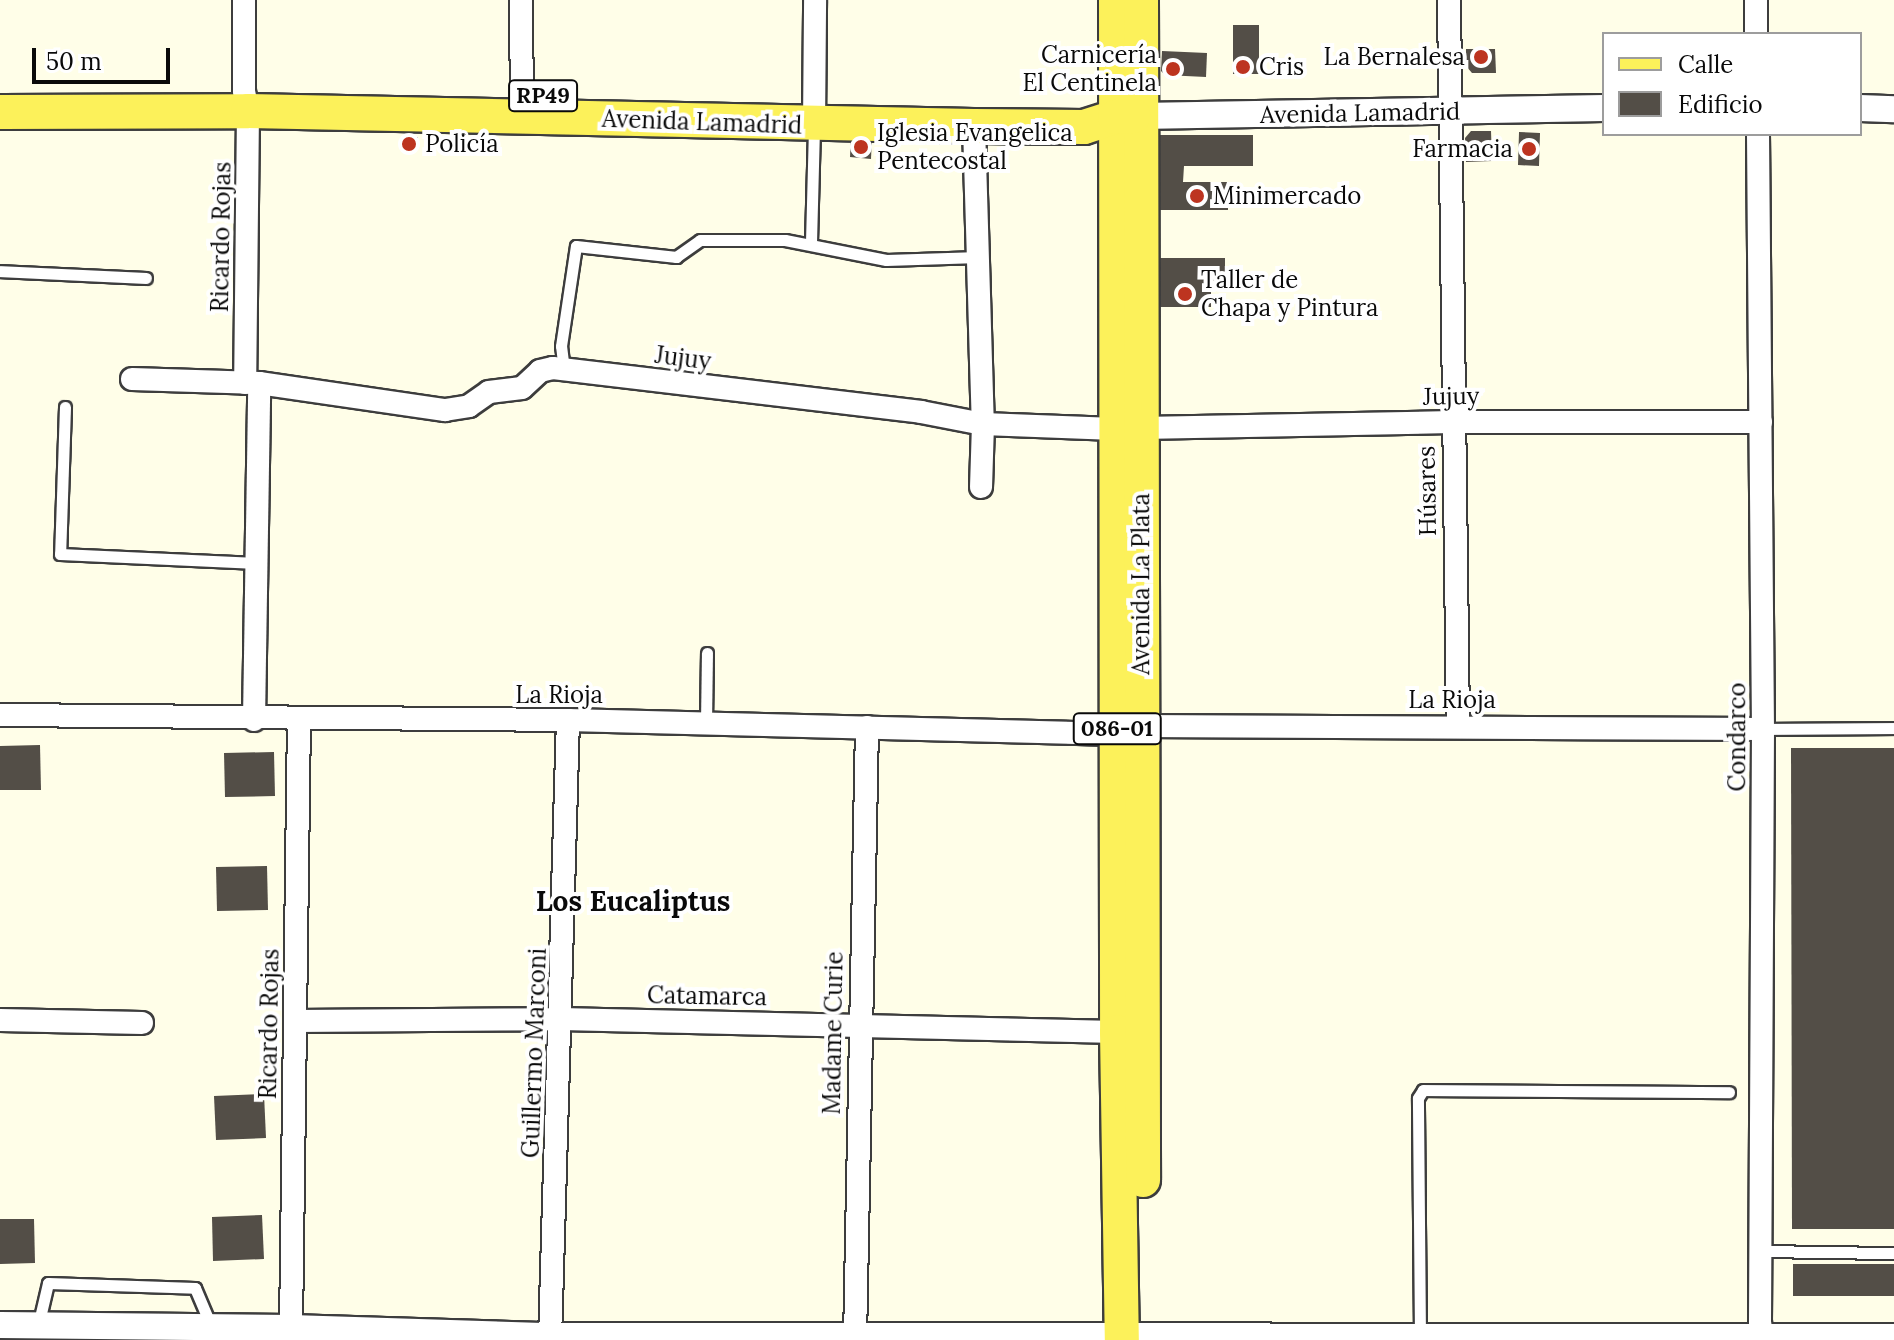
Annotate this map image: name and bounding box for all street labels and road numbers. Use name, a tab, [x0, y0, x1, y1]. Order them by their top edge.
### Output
road number: RP49	[507, 78, 579, 114]
street label: Avenida Lamadrid	[1260, 97, 1460, 129]
street label: Avenida Lamadrid	[601, 104, 803, 140]
street label: Ricardo Rojas	[205, 161, 237, 313]
street label: Jujuy	[653, 340, 713, 376]
street label: Jujuy	[1423, 381, 1479, 411]
street label: Húsares	[1412, 446, 1442, 536]
street label: Avenida La Plata	[1127, 493, 1155, 675]
street label: La Rioja	[515, 681, 603, 709]
street label: Condarco	[1723, 682, 1751, 792]
street label: La Rioja	[1408, 686, 1496, 714]
road number: 086-01	[1071, 711, 1163, 747]
street label: Guillermo Marconi	[516, 947, 552, 1159]
street label: Ricardo Rojas	[253, 948, 285, 1100]
street label: Madame Curie	[817, 951, 849, 1115]
street label: Catamarca	[647, 981, 767, 1011]

